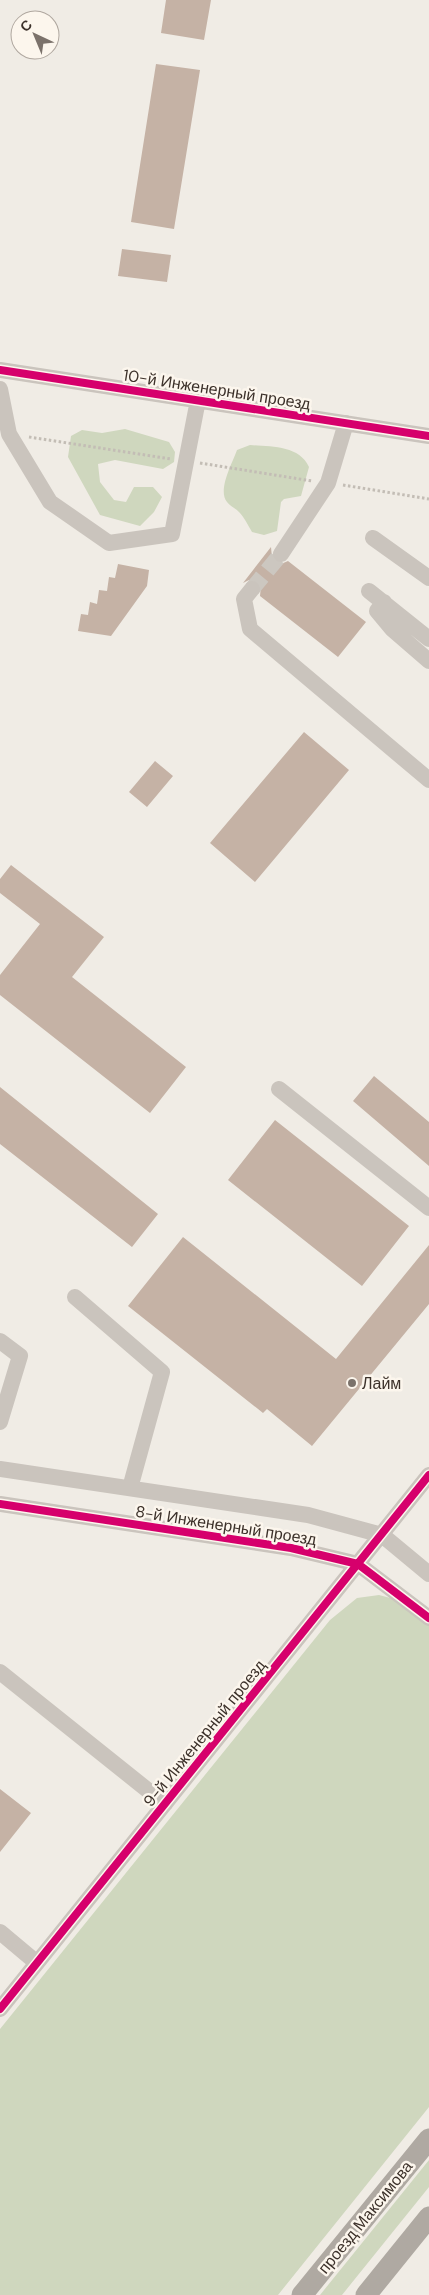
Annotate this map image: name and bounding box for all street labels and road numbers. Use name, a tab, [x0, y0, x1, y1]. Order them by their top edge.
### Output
street label: 10-й Инженерный проезд	[122, 364, 313, 415]
street label: 8-й Инженерный проезд	[134, 1501, 319, 1550]
street label: 9-й Инженерный проезд	[139, 1655, 271, 1811]
street label: проезд Максимова	[313, 2157, 417, 2278]

